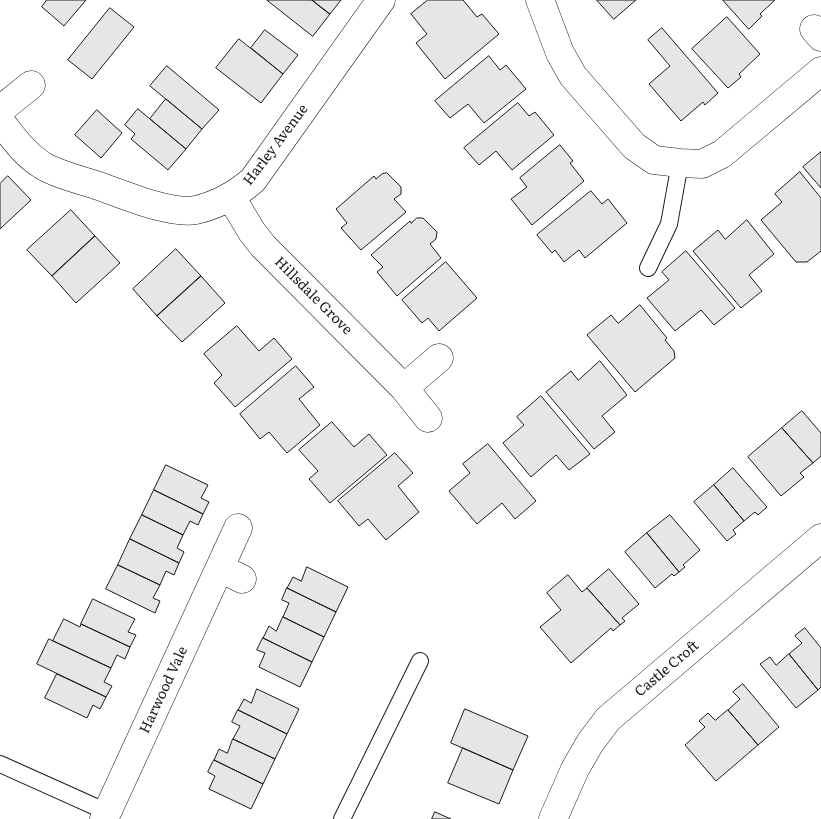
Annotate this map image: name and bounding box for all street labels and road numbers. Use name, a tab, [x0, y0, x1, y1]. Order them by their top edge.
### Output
street label: Harley Avenue	[240, 101, 312, 189]
street label: Hillsdale Grove	[271, 254, 355, 338]
street label: Castle Croft	[632, 637, 702, 701]
street label: Harwood Vale	[137, 644, 191, 736]

